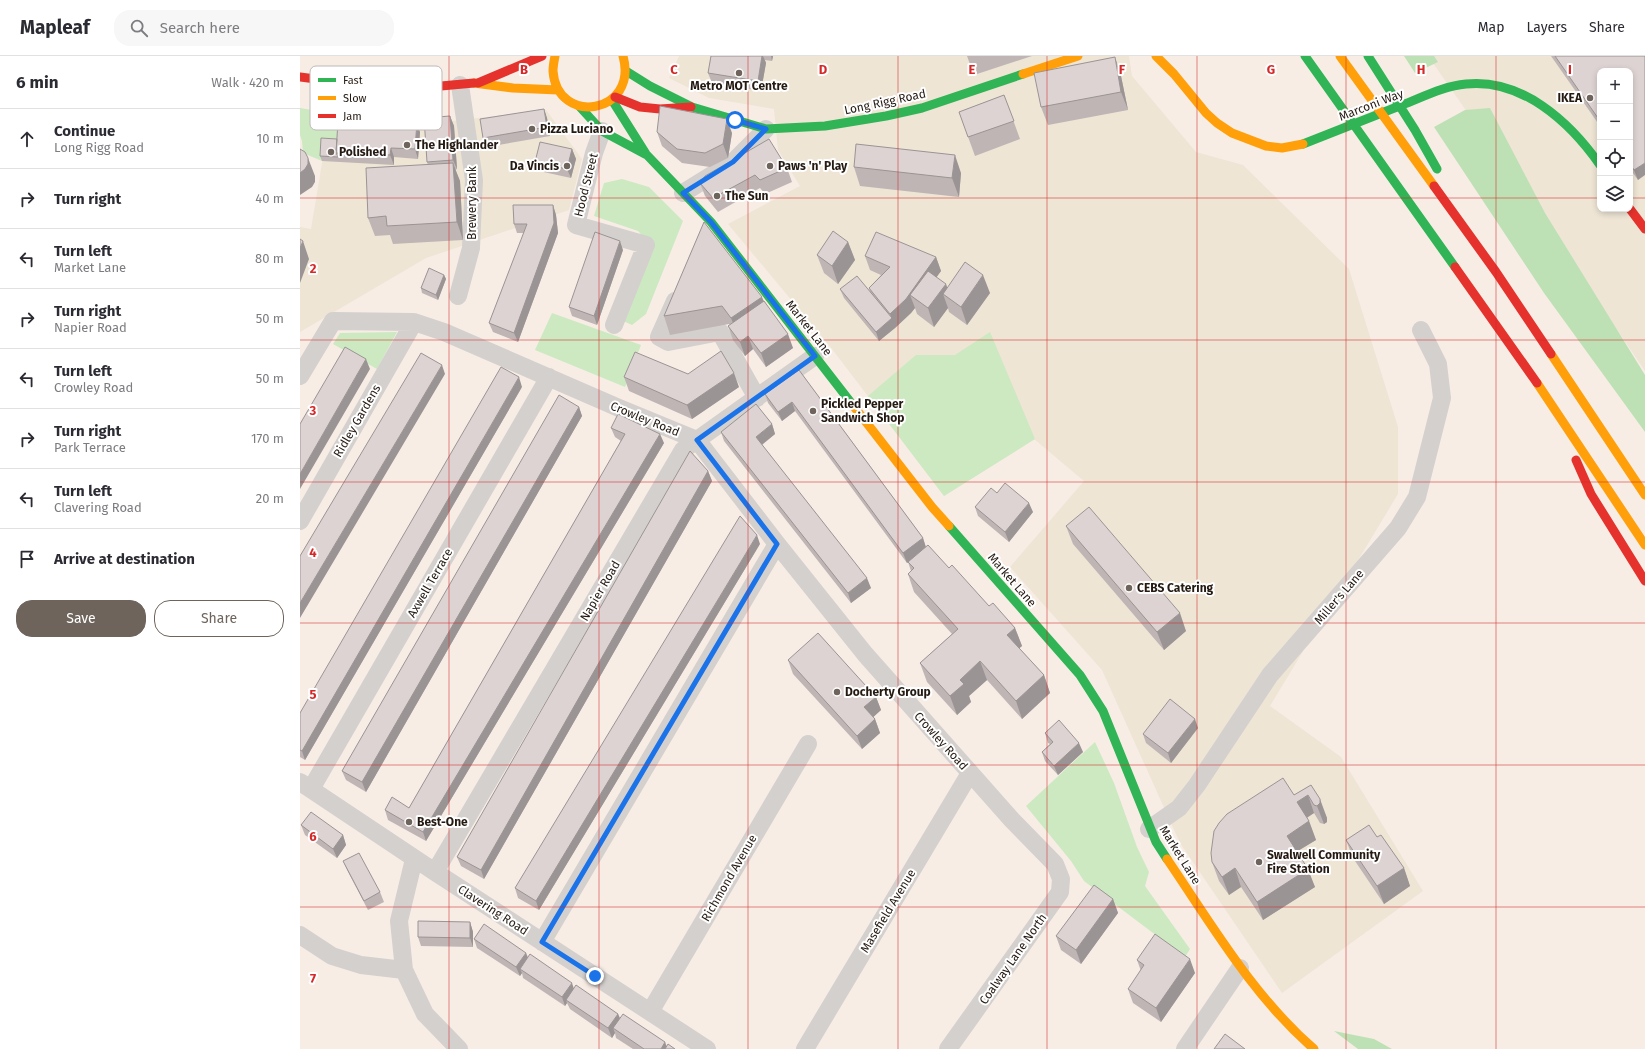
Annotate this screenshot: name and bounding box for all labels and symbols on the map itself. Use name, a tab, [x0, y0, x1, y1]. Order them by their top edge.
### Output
text: B	[520, 62, 528, 77]
text: C	[670, 62, 678, 77]
text: D	[819, 62, 828, 77]
text: E	[969, 62, 976, 77]
text: F	[1119, 62, 1126, 77]
text: G	[1267, 62, 1275, 77]
text: H	[1417, 62, 1425, 77]
text: I	[1568, 62, 1572, 77]
legend	[310, 66, 442, 130]
marker: Metro MOT Centre	[734, 68, 744, 78]
text: Fast	[343, 74, 363, 87]
place label: Metro MOT Centre	[690, 79, 788, 93]
street label: Marconi Way	[1337, 86, 1405, 124]
street label: Long Rigg Road	[843, 87, 927, 117]
place label: IKEA	[1557, 91, 1583, 105]
text: Slow	[343, 92, 367, 105]
marker: IKEA	[1585, 93, 1595, 103]
text: Jam	[343, 110, 362, 123]
route start	[726, 111, 744, 129]
place label: Pizza Luciano	[540, 122, 613, 136]
marker: Pizza Luciano	[527, 124, 537, 134]
place label: The Highlander	[415, 138, 499, 152]
marker: The Highlander	[402, 140, 412, 150]
place label: Polished	[339, 145, 386, 159]
marker: Polished	[326, 147, 336, 157]
street label: Hood Street	[571, 151, 601, 218]
place label: Da Vincis	[510, 159, 559, 173]
place label: Paws 'n' Play	[778, 159, 848, 173]
marker: Da Vincis	[562, 161, 572, 171]
marker: Paws 'n' Play	[765, 161, 775, 171]
street label: Brewery Bank	[465, 165, 479, 240]
place label: The Sun	[725, 189, 769, 203]
marker: The Sun	[712, 191, 722, 201]
text: 2	[310, 261, 317, 276]
street label: Market Lane	[783, 297, 835, 359]
street label: Ridley Gardens	[331, 382, 384, 460]
place label: Pickled Pepper Sandwich Shop	[821, 397, 904, 425]
street label: Crowley Road	[608, 399, 682, 439]
text: 3	[309, 403, 317, 418]
marker: Pickled Pepper Sandwich Shop	[808, 406, 818, 416]
text: 4	[309, 545, 317, 560]
street label: Axwell Terrace	[405, 546, 455, 620]
street label: Market Lane	[985, 550, 1039, 610]
street label: Napier Road	[577, 558, 623, 624]
street label: Miller's Lane	[1311, 567, 1367, 627]
place label: CEBS Catering	[1137, 581, 1214, 595]
marker: CEBS Catering	[1124, 583, 1134, 593]
place label: Docherty Group	[845, 685, 931, 699]
text: 5	[310, 687, 317, 702]
marker: Docherty Group	[832, 687, 842, 697]
street label: Crowley Road	[911, 709, 971, 773]
place label: Best-One	[417, 815, 468, 829]
marker: Best-One	[404, 817, 414, 827]
street label: Market Lane	[1156, 823, 1204, 887]
text: 6	[309, 829, 317, 844]
street label: Richmond Avenue	[698, 832, 760, 924]
place label: Swalwell Community Fire Station	[1267, 848, 1381, 876]
marker: Swalwell Community Fire Station	[1254, 857, 1264, 867]
street label: Masefield Avenue	[858, 867, 918, 955]
street label: Clavering Road	[455, 882, 531, 938]
street label: Coalway Lane North	[976, 911, 1050, 1007]
route end	[586, 967, 604, 985]
text: 7	[310, 971, 316, 986]

